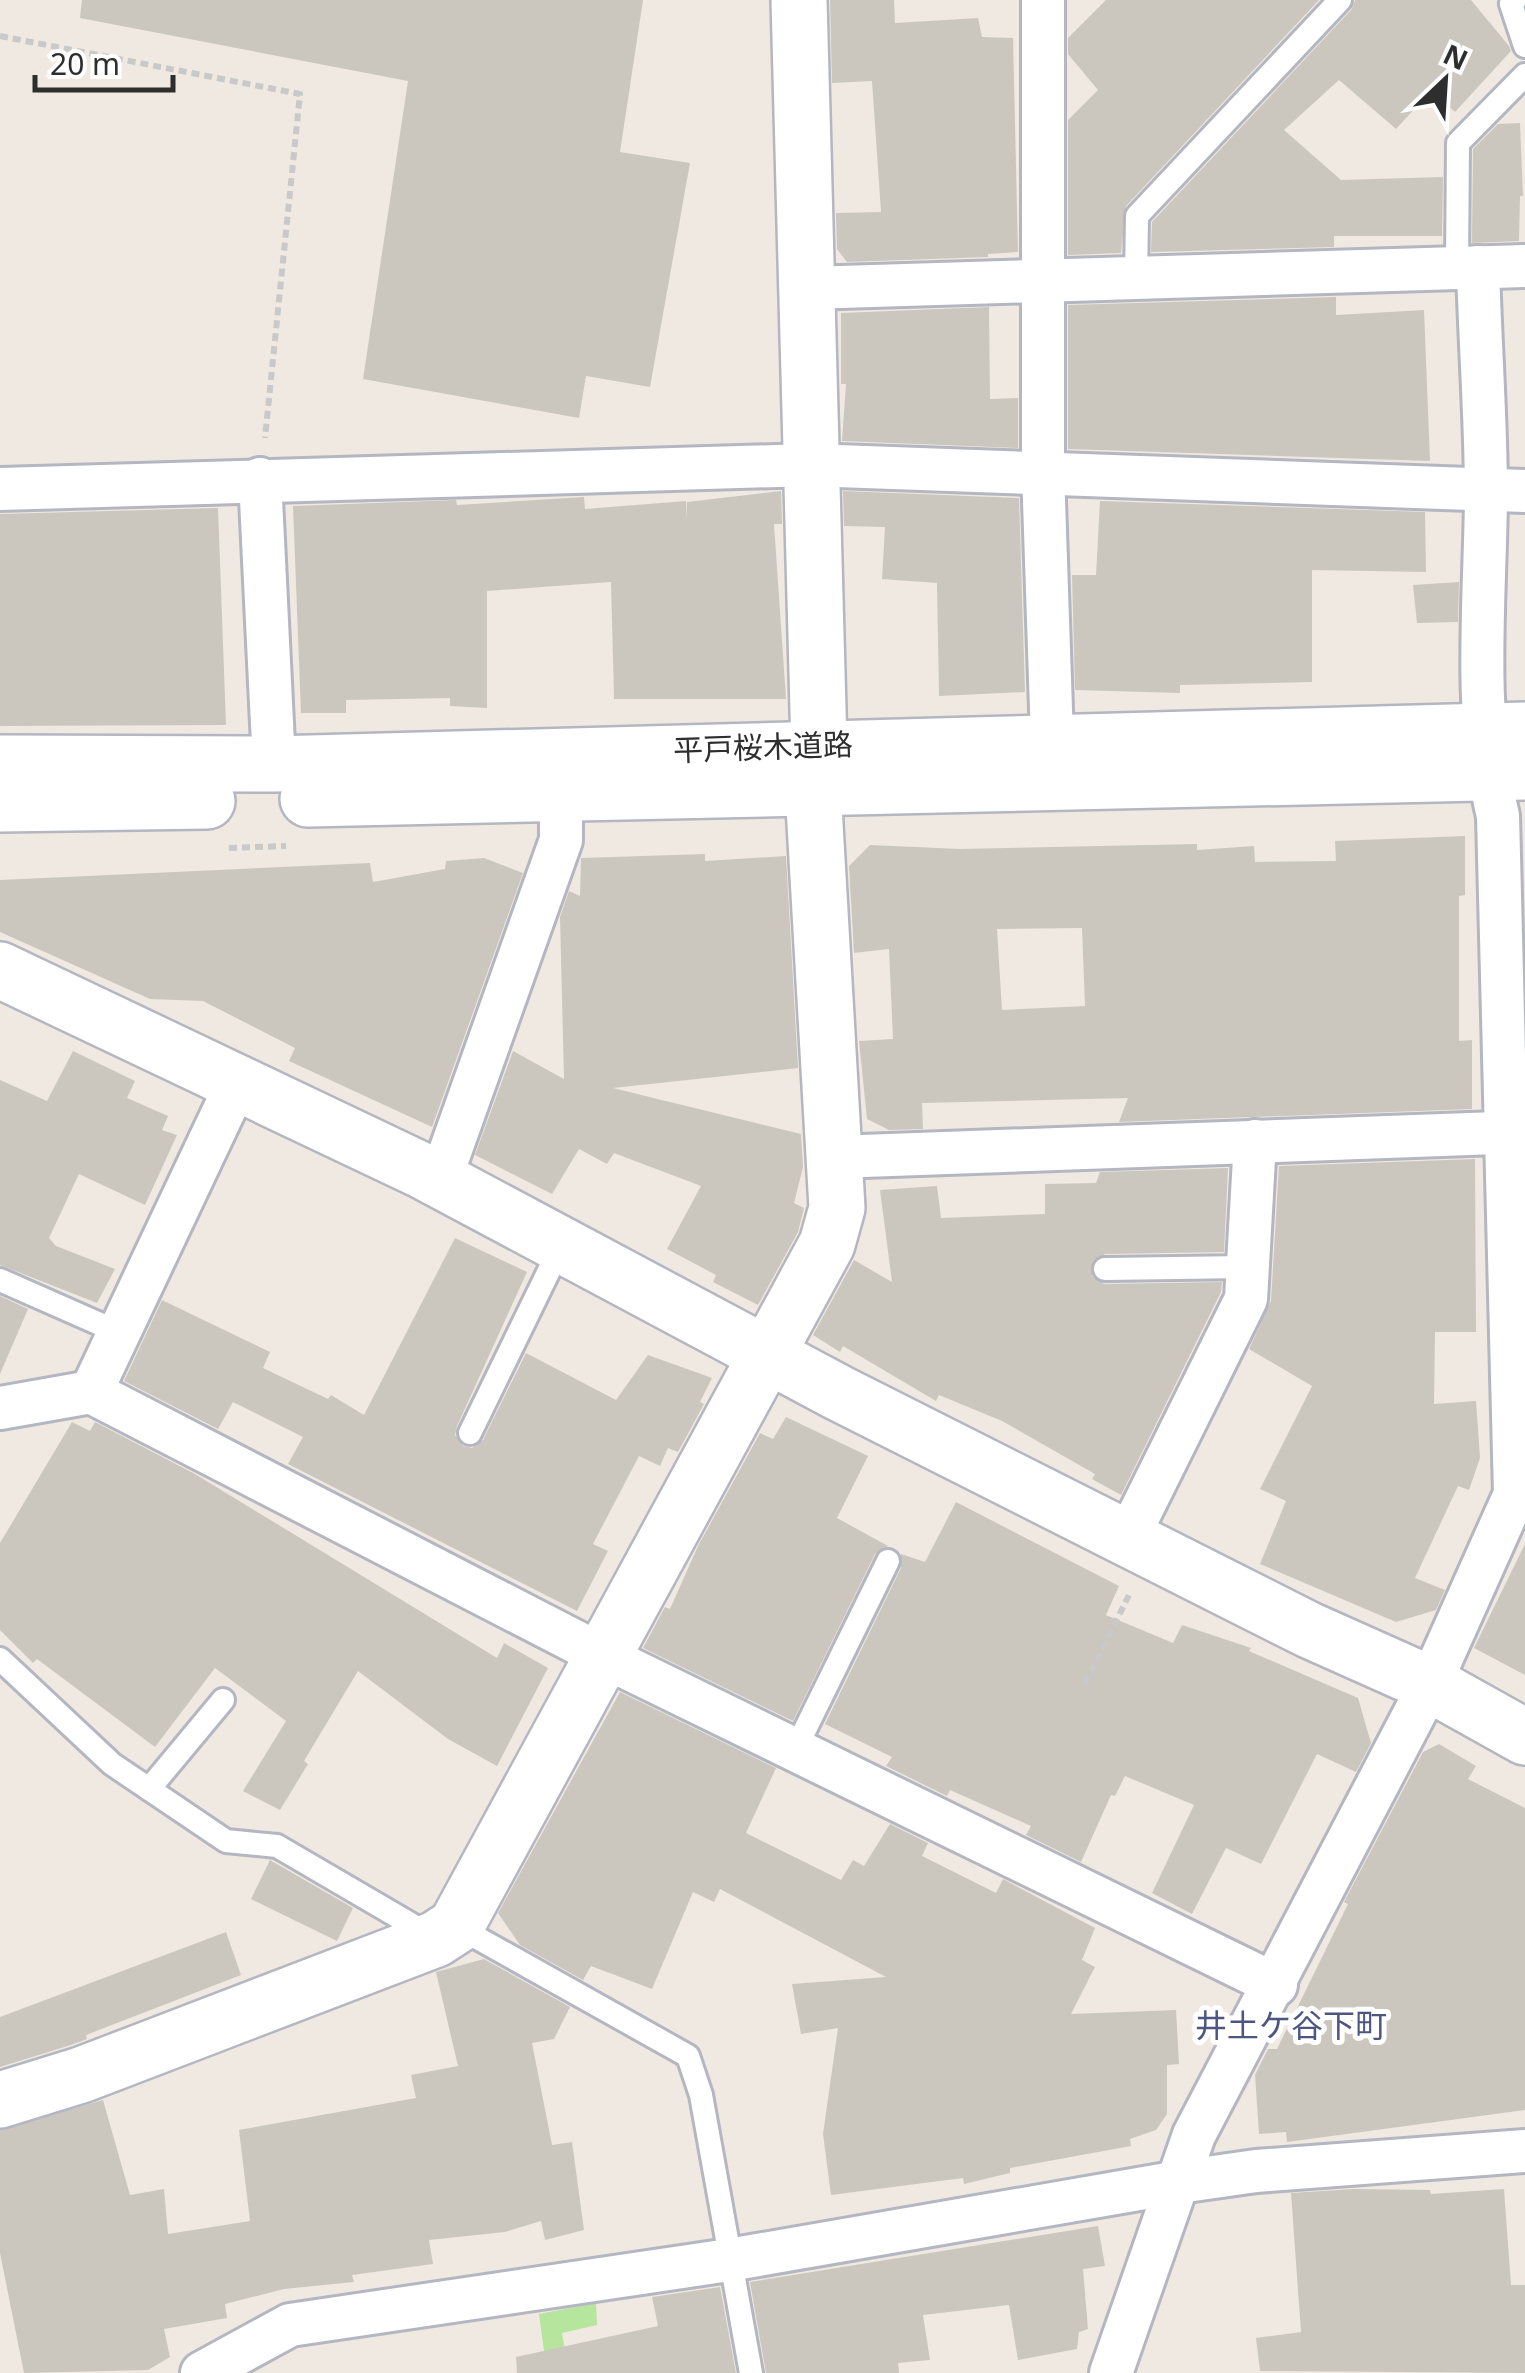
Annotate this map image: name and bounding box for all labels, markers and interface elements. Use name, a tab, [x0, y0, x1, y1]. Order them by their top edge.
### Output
scale bar	[35, 30, 172, 92]
north arrow	[1395, 30, 1495, 130]
text: N	[1438, 34, 1474, 78]
text: 20 m	[50, 43, 120, 84]
street label: 平戸桜木道路	[672, 723, 854, 770]
district label: 井土ケ谷下町	[1195, 2003, 1387, 2046]

